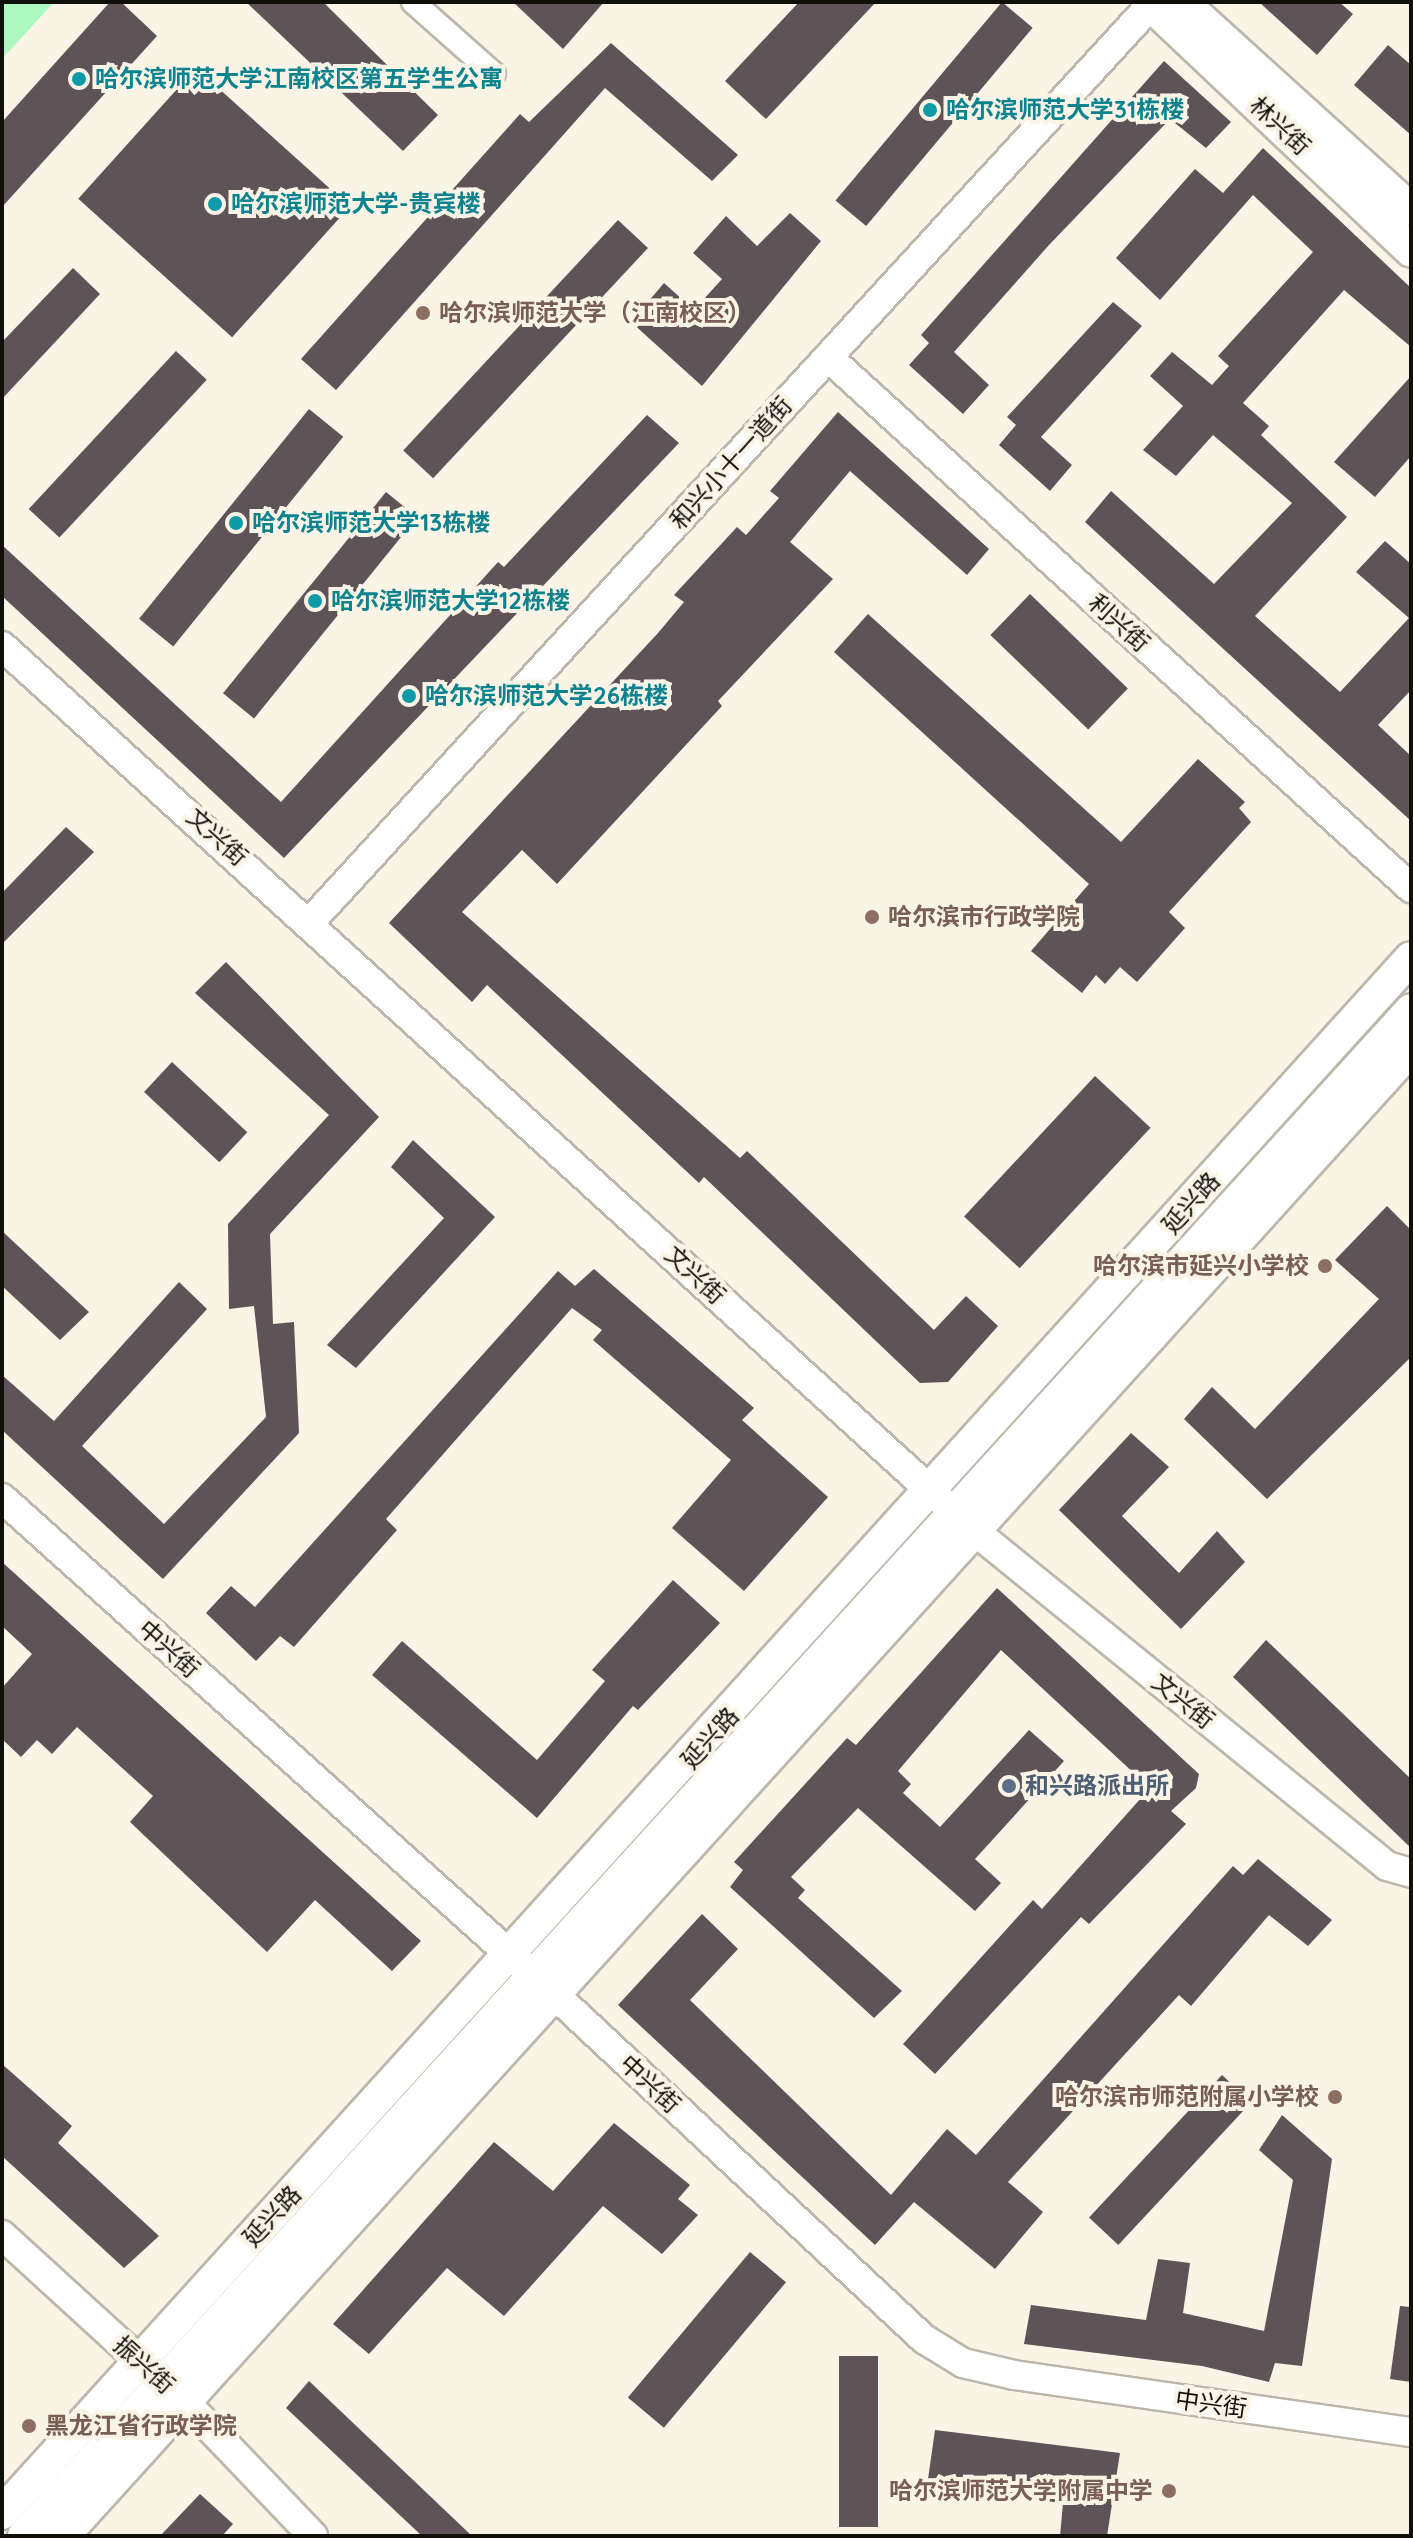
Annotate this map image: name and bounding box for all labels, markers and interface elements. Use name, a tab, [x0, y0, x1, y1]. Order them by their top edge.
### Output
place label: 哈尔滨师范大学江南校区第五学生公寓	[95, 65, 503, 93]
marker: 哈尔滨师范大学江南校区第五学生公寓	[70, 70, 88, 88]
street label: 林兴街	[1244, 91, 1316, 161]
place label: 哈尔滨师范大学31栋楼	[946, 96, 1184, 124]
marker: 哈尔滨师范大学31栋楼	[921, 101, 939, 119]
place label: 哈尔滨师范大学-贵宾楼	[231, 190, 481, 218]
marker: 哈尔滨师范大学-贵宾楼	[206, 195, 224, 213]
place label: 哈尔滨师范大学（江南校区）	[439, 299, 751, 327]
marker: 哈尔滨师范大学（江南校区）	[414, 304, 432, 322]
street label: 和兴小十一道街	[664, 391, 798, 535]
place label: 哈尔滨师范大学13栋楼	[252, 509, 490, 537]
marker: 哈尔滨师范大学13栋楼	[227, 514, 245, 532]
place label: 哈尔滨师范大学12栋楼	[331, 587, 570, 615]
street label: 利兴街	[1083, 588, 1155, 658]
marker: 哈尔滨师范大学12栋楼	[306, 592, 324, 610]
place label: 哈尔滨师范大学26栋楼	[425, 682, 668, 710]
marker: 哈尔滨师范大学26栋楼	[400, 687, 418, 705]
street label: 文兴街	[181, 802, 253, 872]
place label: 哈尔滨市行政学院	[888, 903, 1080, 931]
marker: 哈尔滨市行政学院	[863, 908, 881, 926]
street label: 延兴路	[1156, 1167, 1226, 1239]
street label: 文兴街	[659, 1240, 731, 1310]
place label: 哈尔滨市延兴小学校	[1093, 1252, 1309, 1280]
marker: 哈尔滨市延兴小学校	[1316, 1257, 1334, 1275]
street label: 中兴街	[133, 1614, 205, 1684]
street label: 文兴街	[1146, 1667, 1220, 1735]
street label: 延兴路	[675, 1702, 745, 1774]
place label: 和兴路派出所	[1025, 1772, 1169, 1800]
marker: 和兴路派出所	[1000, 1777, 1018, 1795]
street label: 中兴街	[614, 2049, 686, 2119]
place label: 哈尔滨市师范附属小学校	[1055, 2083, 1319, 2111]
marker: 哈尔滨市师范附属小学校	[1326, 2088, 1344, 2106]
street label: 延兴路	[237, 2180, 307, 2252]
street label: 振兴街	[108, 2330, 180, 2400]
street label: 中兴街	[1173, 2385, 1249, 2423]
place label: 黑龙江省行政学院	[45, 2412, 237, 2440]
marker: 黑龙江省行政学院	[20, 2417, 38, 2435]
place label: 哈尔滨师范大学附属中学	[889, 2477, 1153, 2505]
marker: 哈尔滨师范大学附属中学	[1160, 2482, 1178, 2500]

